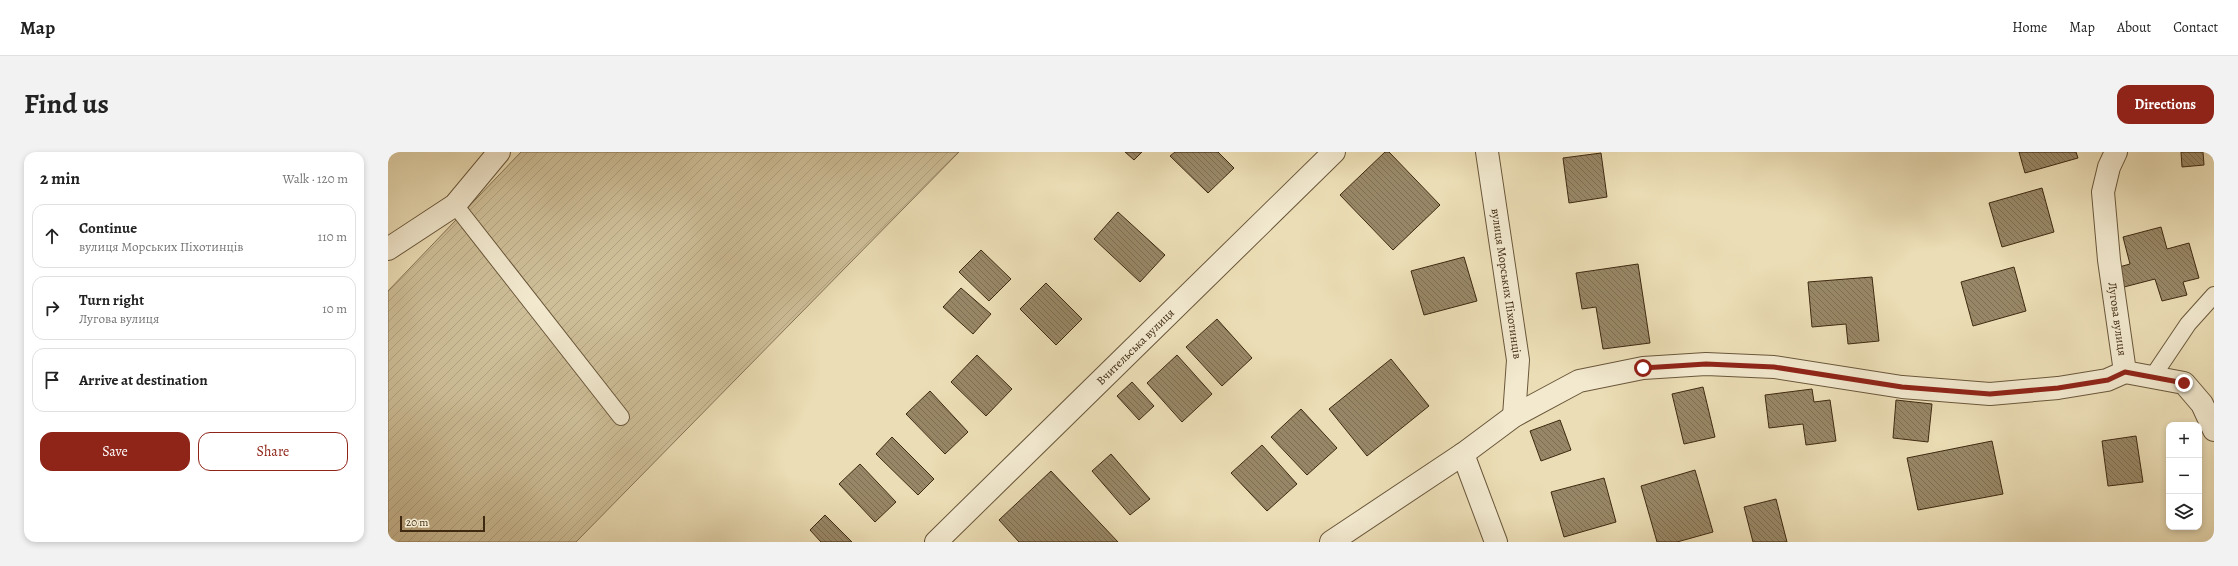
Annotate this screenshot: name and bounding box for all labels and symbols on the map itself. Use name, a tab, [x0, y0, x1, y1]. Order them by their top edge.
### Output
street label: вулиця Морських Піхотинців	[1487, 207, 1526, 360]
street label: Лугова вулиця	[2104, 281, 2131, 357]
street label: Вчительська вулиця	[1093, 305, 1178, 388]
route start	[1634, 359, 1652, 377]
route end	[2175, 374, 2193, 392]
scale bar	[400, 514, 485, 533]

